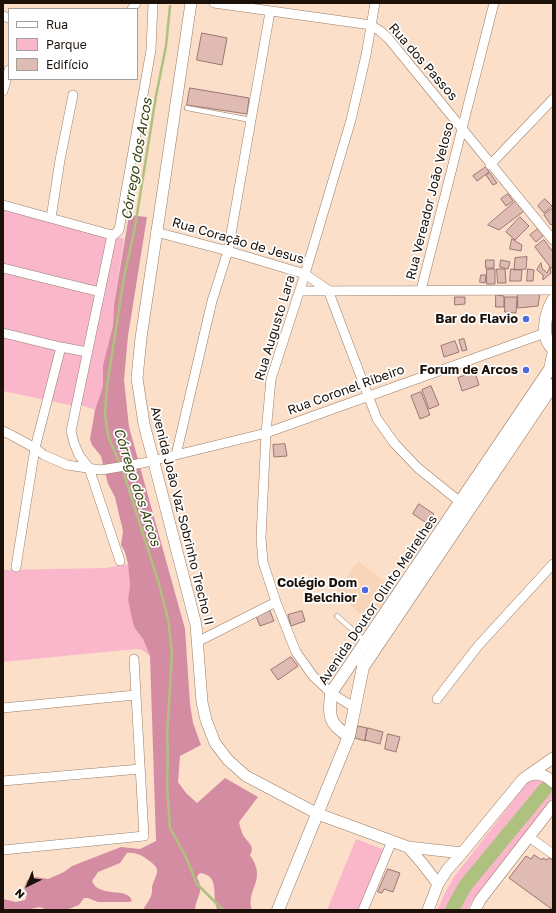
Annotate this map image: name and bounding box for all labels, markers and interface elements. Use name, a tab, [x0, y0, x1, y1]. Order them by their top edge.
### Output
legend	[8, 8, 138, 80]
text: Rua	[46, 17, 68, 32]
street label: Rua dos Passos	[385, 20, 461, 104]
text: Parque	[46, 37, 87, 52]
text: Edifício	[46, 57, 88, 72]
water label: Córrego dos Arcos	[118, 97, 156, 221]
street label: Rua Vereador João Veloso	[403, 121, 457, 281]
street label: Rua Coração de Jesus	[170, 215, 306, 267]
street label: Rua Augusto Lara	[252, 273, 298, 383]
place label: Bar do Flavio	[435, 311, 518, 327]
marker: Bar do Flavio	[521, 314, 531, 324]
street label: Rua Coronel Ribeiro	[285, 362, 407, 418]
place label: Forum de Arcos	[420, 362, 518, 378]
marker: Forum de Arcos	[521, 365, 531, 375]
street label: Avenida João Vaz Sobrinho Trecho II	[147, 405, 217, 627]
water label: Córrego dos Arcos	[110, 426, 164, 548]
street label: Avenida Doutor Olinto Meirelhes	[315, 512, 441, 688]
place label: Colégio Dom Belchior	[277, 575, 357, 606]
marker: Colégio Dom Belchior	[360, 585, 370, 595]
north arrow	[8, 865, 48, 905]
text: N	[12, 887, 27, 902]

